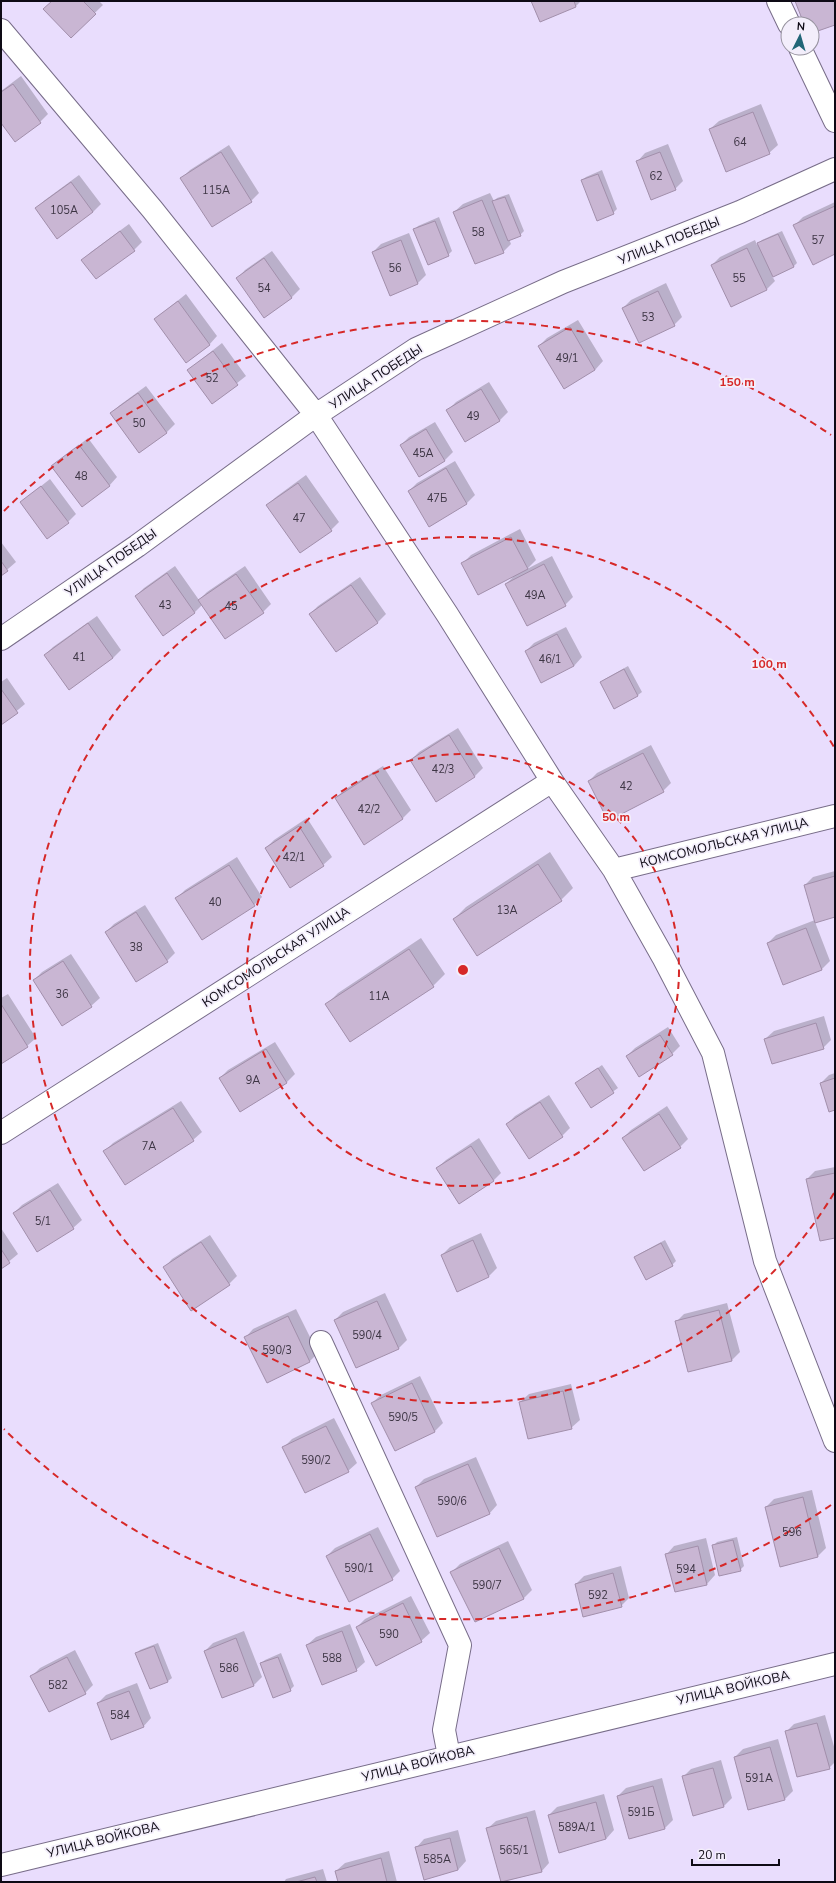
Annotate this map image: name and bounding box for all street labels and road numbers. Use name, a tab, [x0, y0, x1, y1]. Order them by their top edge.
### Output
street label: УЛИЦА ПОБЕДЫ	[615, 212, 722, 270]
street label: УЛИЦА ПОБЕДЫ	[325, 340, 426, 414]
street label: УЛИЦА ПОБЕДЫ	[61, 525, 160, 602]
street label: КОМСОМОЛЬСКАЯ УЛИЦА	[638, 813, 811, 873]
street label: КОМСОМОЛЬСКАЯ УЛИЦА	[199, 902, 354, 1012]
street label: УЛИЦА ВОЙКОВА	[674, 1665, 792, 1710]
street label: УЛИЦА ВОЙКОВА	[359, 1740, 477, 1787]
street label: УЛИЦА ВОЙКОВА	[44, 1816, 162, 1863]

